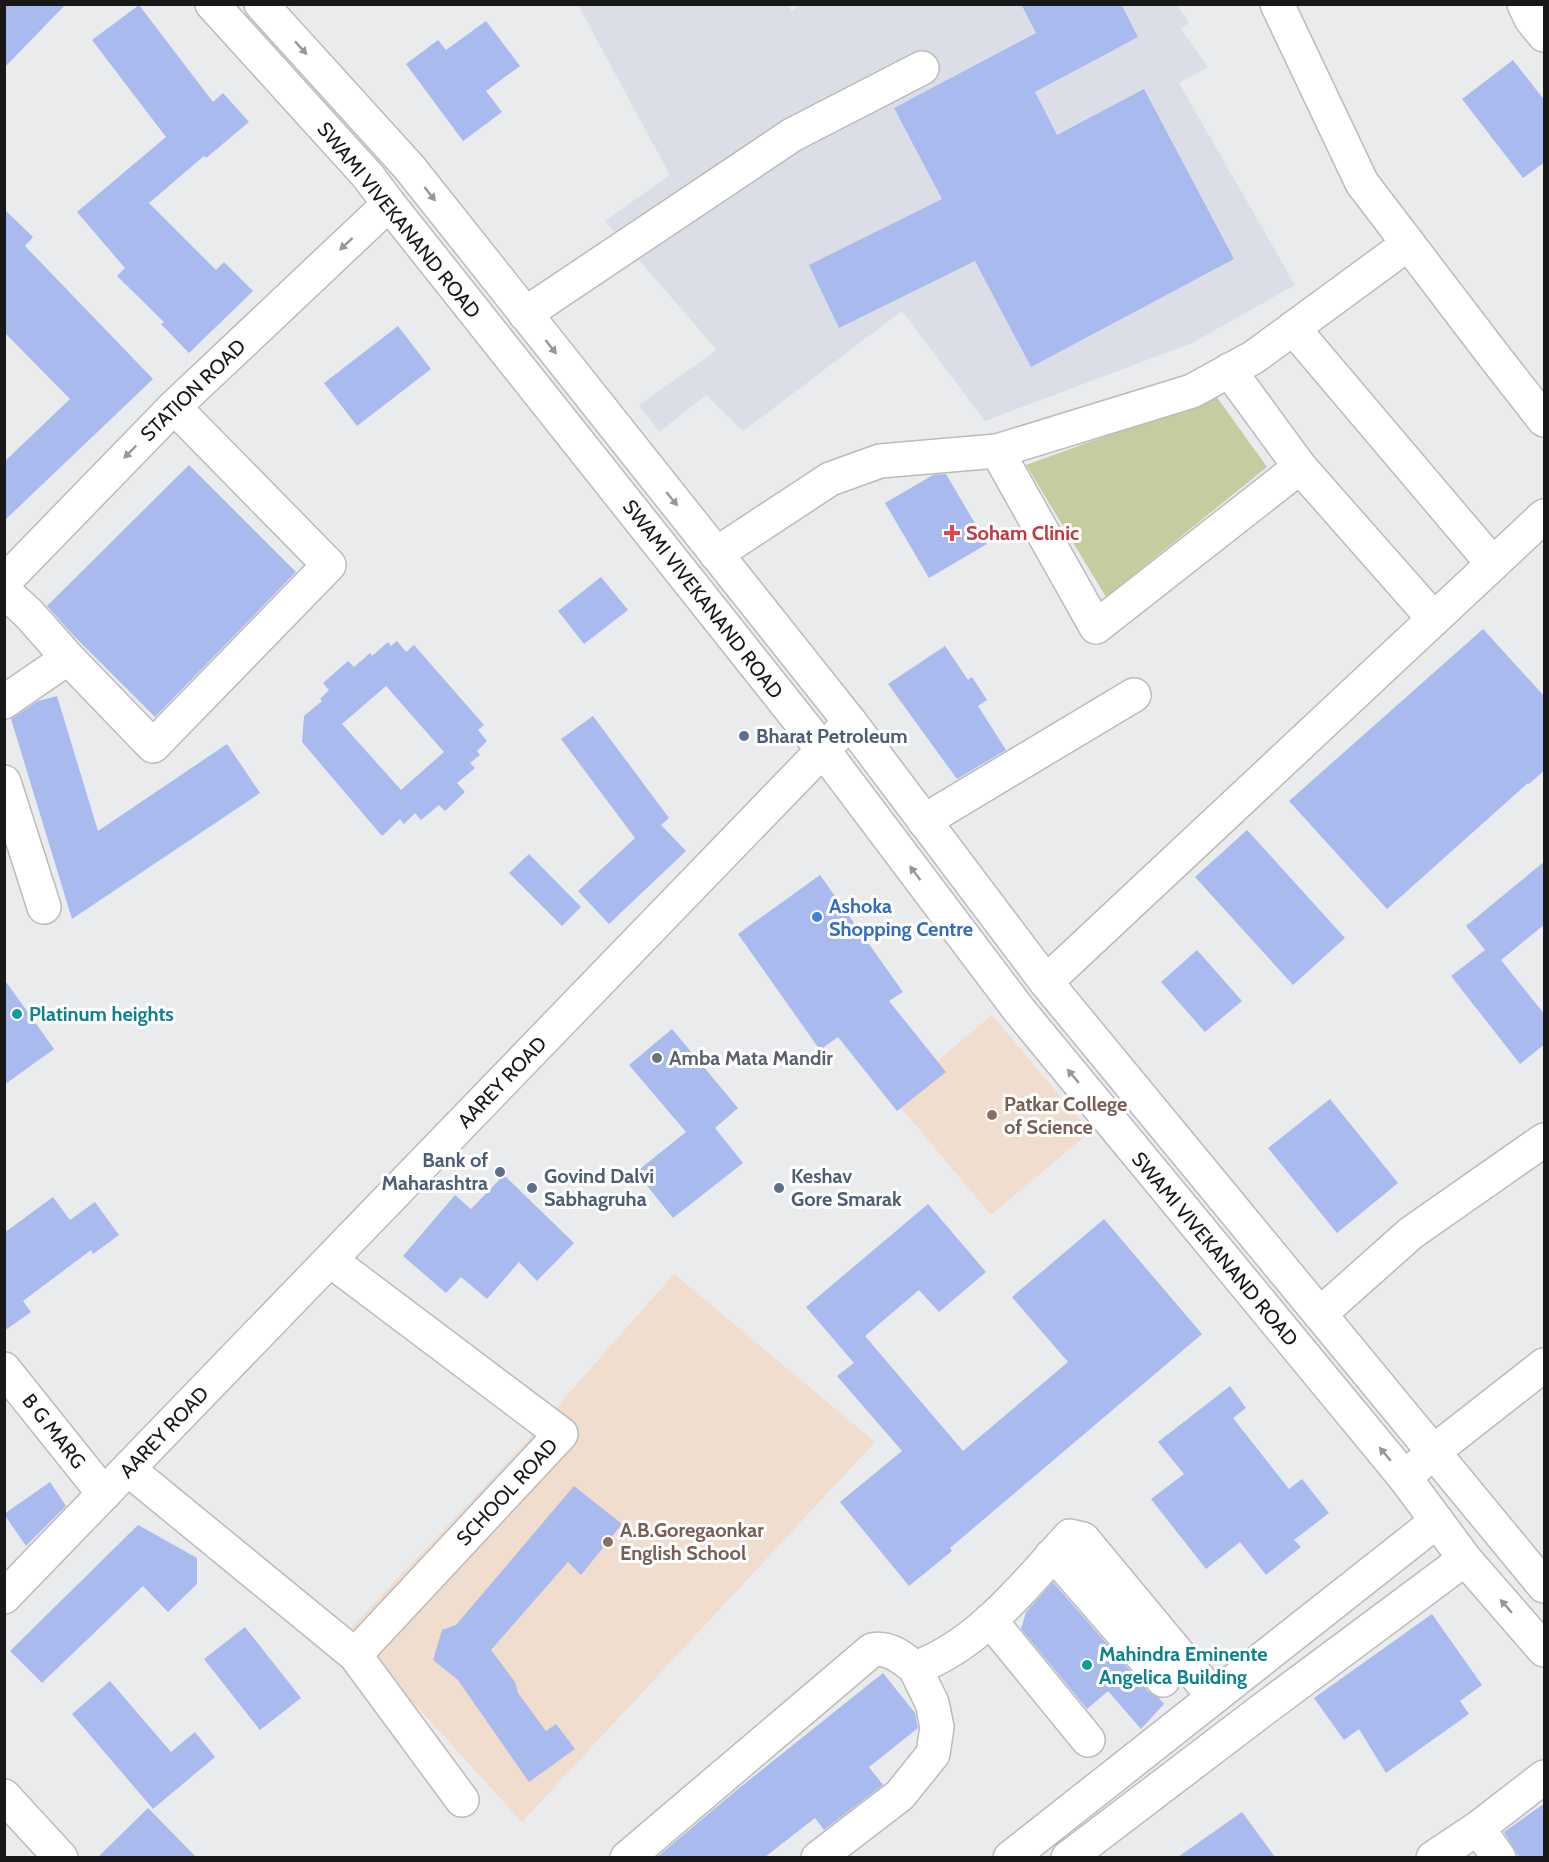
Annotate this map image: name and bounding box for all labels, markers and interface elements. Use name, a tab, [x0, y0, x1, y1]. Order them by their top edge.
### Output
one-way arrow	[294, 40, 308, 55]
street label: SWAMI VIVEKANAND ROAD	[312, 117, 486, 323]
one-way arrow	[423, 186, 436, 202]
one-way arrow	[339, 237, 353, 251]
street label: STATION ROAD	[136, 334, 250, 446]
one-way arrow	[544, 339, 556, 354]
one-way arrow	[123, 445, 137, 460]
one-way arrow	[666, 492, 678, 507]
street label: SWAMI VIVEKANAND ROAD	[618, 495, 788, 703]
place label: Soham Clinic	[966, 521, 1079, 545]
marker: Soham Clinic	[943, 524, 961, 542]
place label: Bharat Petroleum	[756, 724, 908, 748]
marker: Bharat Petroleum	[737, 729, 751, 743]
one-way arrow	[909, 865, 921, 881]
place label: Ashoka Shopping Centre	[829, 894, 973, 941]
marker: Ashoka Shopping Centre	[810, 910, 824, 924]
place label: Platinum heights	[29, 1002, 174, 1026]
marker: Platinum heights	[10, 1007, 24, 1021]
street label: AAREY ROAD	[452, 1031, 552, 1133]
place label: Amba Mata Mandir	[669, 1046, 833, 1070]
marker: Amba Mata Mandir	[650, 1051, 664, 1065]
one-way arrow	[1068, 1069, 1080, 1084]
place label: Patkar College of Science	[1004, 1092, 1127, 1139]
marker: Patkar College of Science	[985, 1108, 999, 1122]
street label: SWAMI VIVEKANAND ROAD	[1127, 1147, 1303, 1351]
place label: Bank of Maharashtra	[381, 1148, 488, 1195]
place label: Govind Dalvi Sabhagruha	[544, 1164, 654, 1211]
place label: Keshav Gore Smarak	[791, 1164, 902, 1211]
marker: Bank of Maharashtra	[493, 1165, 507, 1179]
marker: Govind Dalvi Sabhagruha	[525, 1181, 539, 1195]
marker: Keshav Gore Smarak	[772, 1181, 786, 1195]
street label: AAREY ROAD	[114, 1381, 214, 1483]
street label: B G MARG	[17, 1389, 91, 1473]
street label: SCHOOL ROAD	[451, 1434, 563, 1550]
one-way arrow	[1378, 1446, 1391, 1462]
place label: A.B.Goregaonkar English School	[620, 1518, 764, 1565]
marker: A.B.Goregaonkar English School	[601, 1535, 615, 1549]
one-way arrow	[1500, 1599, 1513, 1614]
place label: Mahindra Eminente Angelica Building	[1099, 1642, 1268, 1689]
marker: Mahindra Eminente Angelica Building	[1080, 1658, 1094, 1672]

